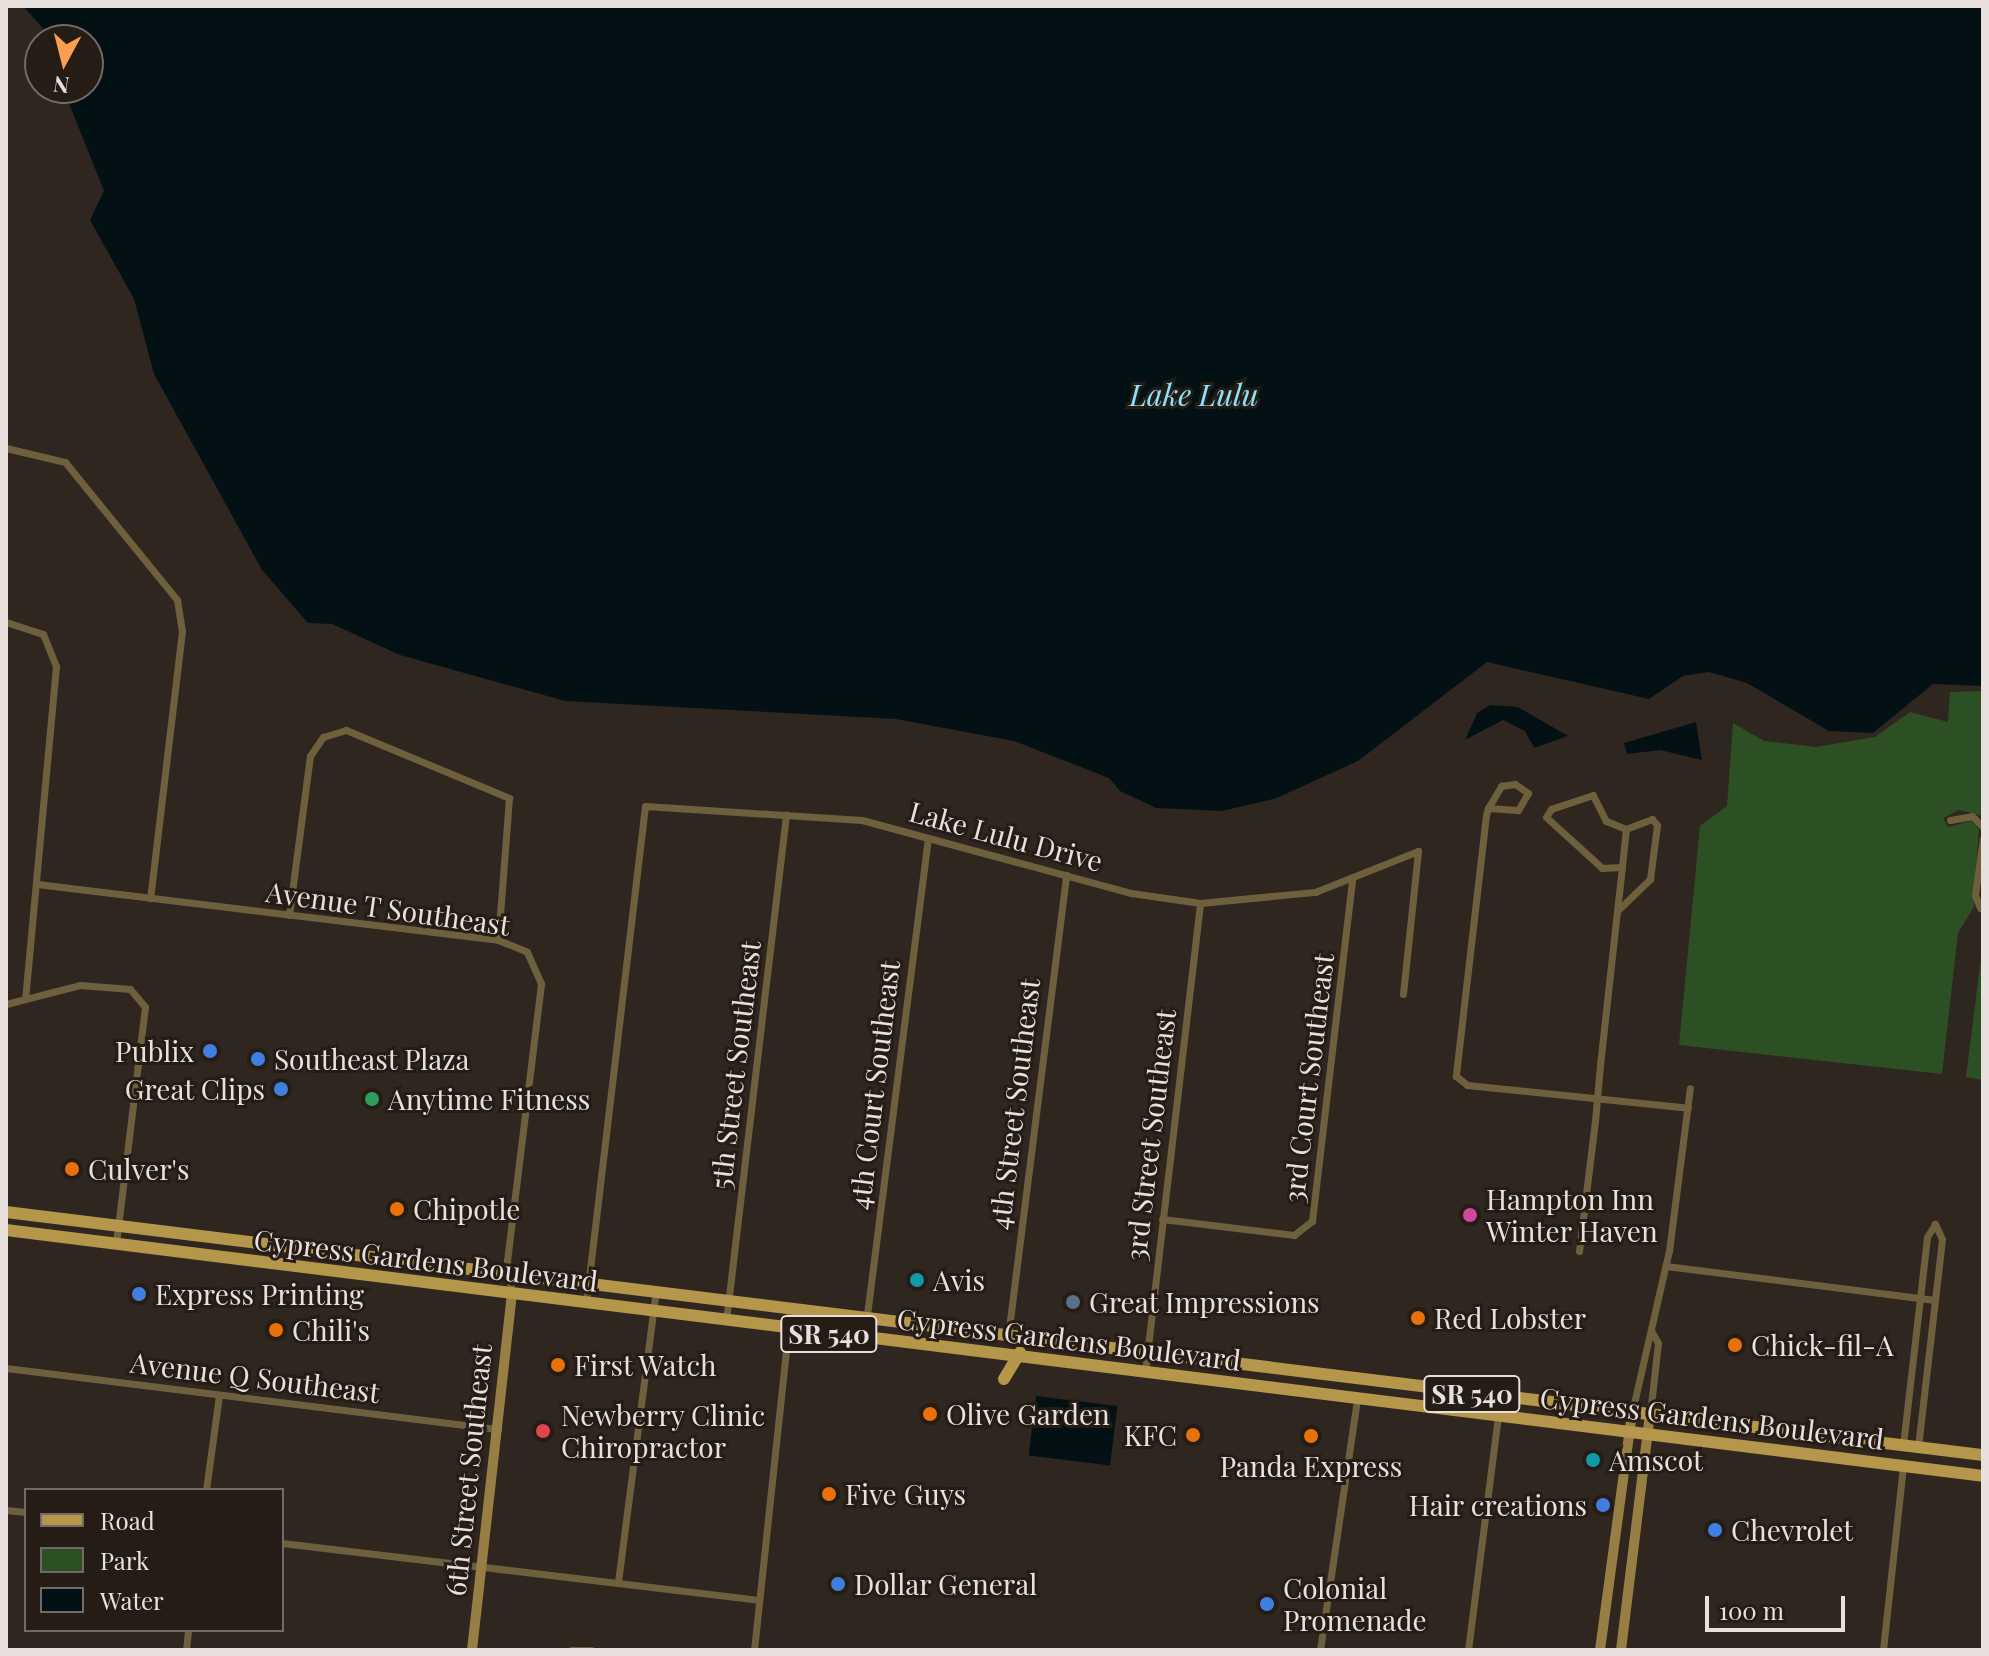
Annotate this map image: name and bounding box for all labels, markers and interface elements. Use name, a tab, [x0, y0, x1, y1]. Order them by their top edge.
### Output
north arrow	[24, 24, 104, 104]
text: N	[52, 70, 71, 102]
water label: Lake Lulu	[1129, 376, 1259, 412]
street label: Lake Lulu Drive	[906, 794, 1106, 878]
street label: Avenue T Southeast	[263, 874, 513, 942]
street label: 5th Street Southeast	[703, 939, 767, 1191]
street label: 3rd Court Southeast	[1276, 951, 1340, 1205]
street label: 4th Court Southeast	[842, 958, 906, 1212]
street label: 4th Street Southeast	[982, 976, 1046, 1232]
street label: 3rd Street Southeast	[1118, 1007, 1182, 1263]
place label: Publix	[115, 1034, 194, 1068]
marker: Publix	[201, 1042, 219, 1060]
place label: Southeast Plaza	[274, 1042, 470, 1076]
marker: Southeast Plaza	[249, 1050, 267, 1068]
place label: Great Clips	[124, 1072, 265, 1106]
marker: Great Clips	[272, 1080, 290, 1098]
place label: Anytime Fitness	[388, 1082, 590, 1116]
marker: Anytime Fitness	[363, 1090, 381, 1108]
place label: Culver's	[88, 1152, 189, 1186]
marker: Culver's	[63, 1160, 81, 1178]
place label: Hampton Inn Winter Haven	[1486, 1182, 1658, 1248]
place label: Chipotle	[413, 1192, 520, 1226]
marker: Chipotle	[388, 1200, 406, 1218]
marker: Hampton Inn Winter Haven	[1461, 1206, 1479, 1224]
street label: Cypress Gardens Boulevard	[252, 1222, 600, 1298]
place label: Avis	[933, 1263, 985, 1297]
marker: Avis	[908, 1271, 926, 1289]
place label: Express Printing	[155, 1277, 364, 1311]
marker: Express Printing	[130, 1285, 148, 1303]
place label: Great Impressions	[1089, 1285, 1320, 1319]
marker: Great Impressions	[1064, 1293, 1082, 1311]
street label: Cypress Gardens Boulevard	[895, 1301, 1243, 1377]
place label: Red Lobster	[1434, 1301, 1586, 1335]
marker: Red Lobster	[1409, 1309, 1427, 1327]
road number: SR 540	[779, 1312, 879, 1356]
place label: Chili's	[292, 1313, 370, 1347]
marker: Chili's	[267, 1321, 285, 1339]
place label: Chick-fil-A	[1751, 1328, 1894, 1362]
marker: Chick-fil-A	[1726, 1336, 1744, 1354]
street label: 6th Street Southeast	[438, 1342, 498, 1598]
street label: Avenue Q Southeast	[129, 1345, 381, 1409]
place label: First Watch	[574, 1348, 718, 1382]
marker: First Watch	[549, 1356, 567, 1374]
road number: SR 540	[1422, 1372, 1522, 1416]
street label: Cypress Gardens Boulevard	[1538, 1380, 1886, 1456]
place label: Olive Garden	[946, 1397, 1110, 1431]
place label: Newberry Clinic Chiropractor	[561, 1398, 766, 1464]
marker: Olive Garden	[921, 1405, 939, 1423]
place label: KFC	[1124, 1418, 1177, 1452]
marker: Newberry Clinic Chiropractor	[532, 1420, 554, 1442]
marker: KFC	[1184, 1426, 1202, 1444]
marker: Panda Express	[1302, 1427, 1320, 1445]
place label: Amscot	[1609, 1443, 1703, 1477]
place label: Panda Express	[1220, 1449, 1402, 1483]
marker: Amscot	[1584, 1451, 1602, 1469]
place label: Five Guys	[845, 1477, 966, 1511]
marker: Five Guys	[820, 1485, 838, 1503]
legend	[24, 1488, 284, 1632]
place label: Hair creations	[1408, 1488, 1587, 1522]
marker: Hair creations	[1594, 1496, 1612, 1514]
text: Road	[100, 1504, 155, 1536]
place label: Chevrolet	[1731, 1513, 1853, 1547]
marker: Chevrolet	[1706, 1521, 1724, 1539]
text: Park	[100, 1544, 149, 1576]
place label: Dollar General	[854, 1567, 1038, 1601]
place label: Colonial Promenade	[1283, 1571, 1427, 1637]
marker: Dollar General	[829, 1575, 847, 1593]
scale bar	[1709, 1580, 1849, 1630]
text: Water	[100, 1584, 164, 1616]
text: 100 m	[1719, 1594, 1784, 1626]
marker: Colonial Promenade	[1258, 1595, 1276, 1613]

